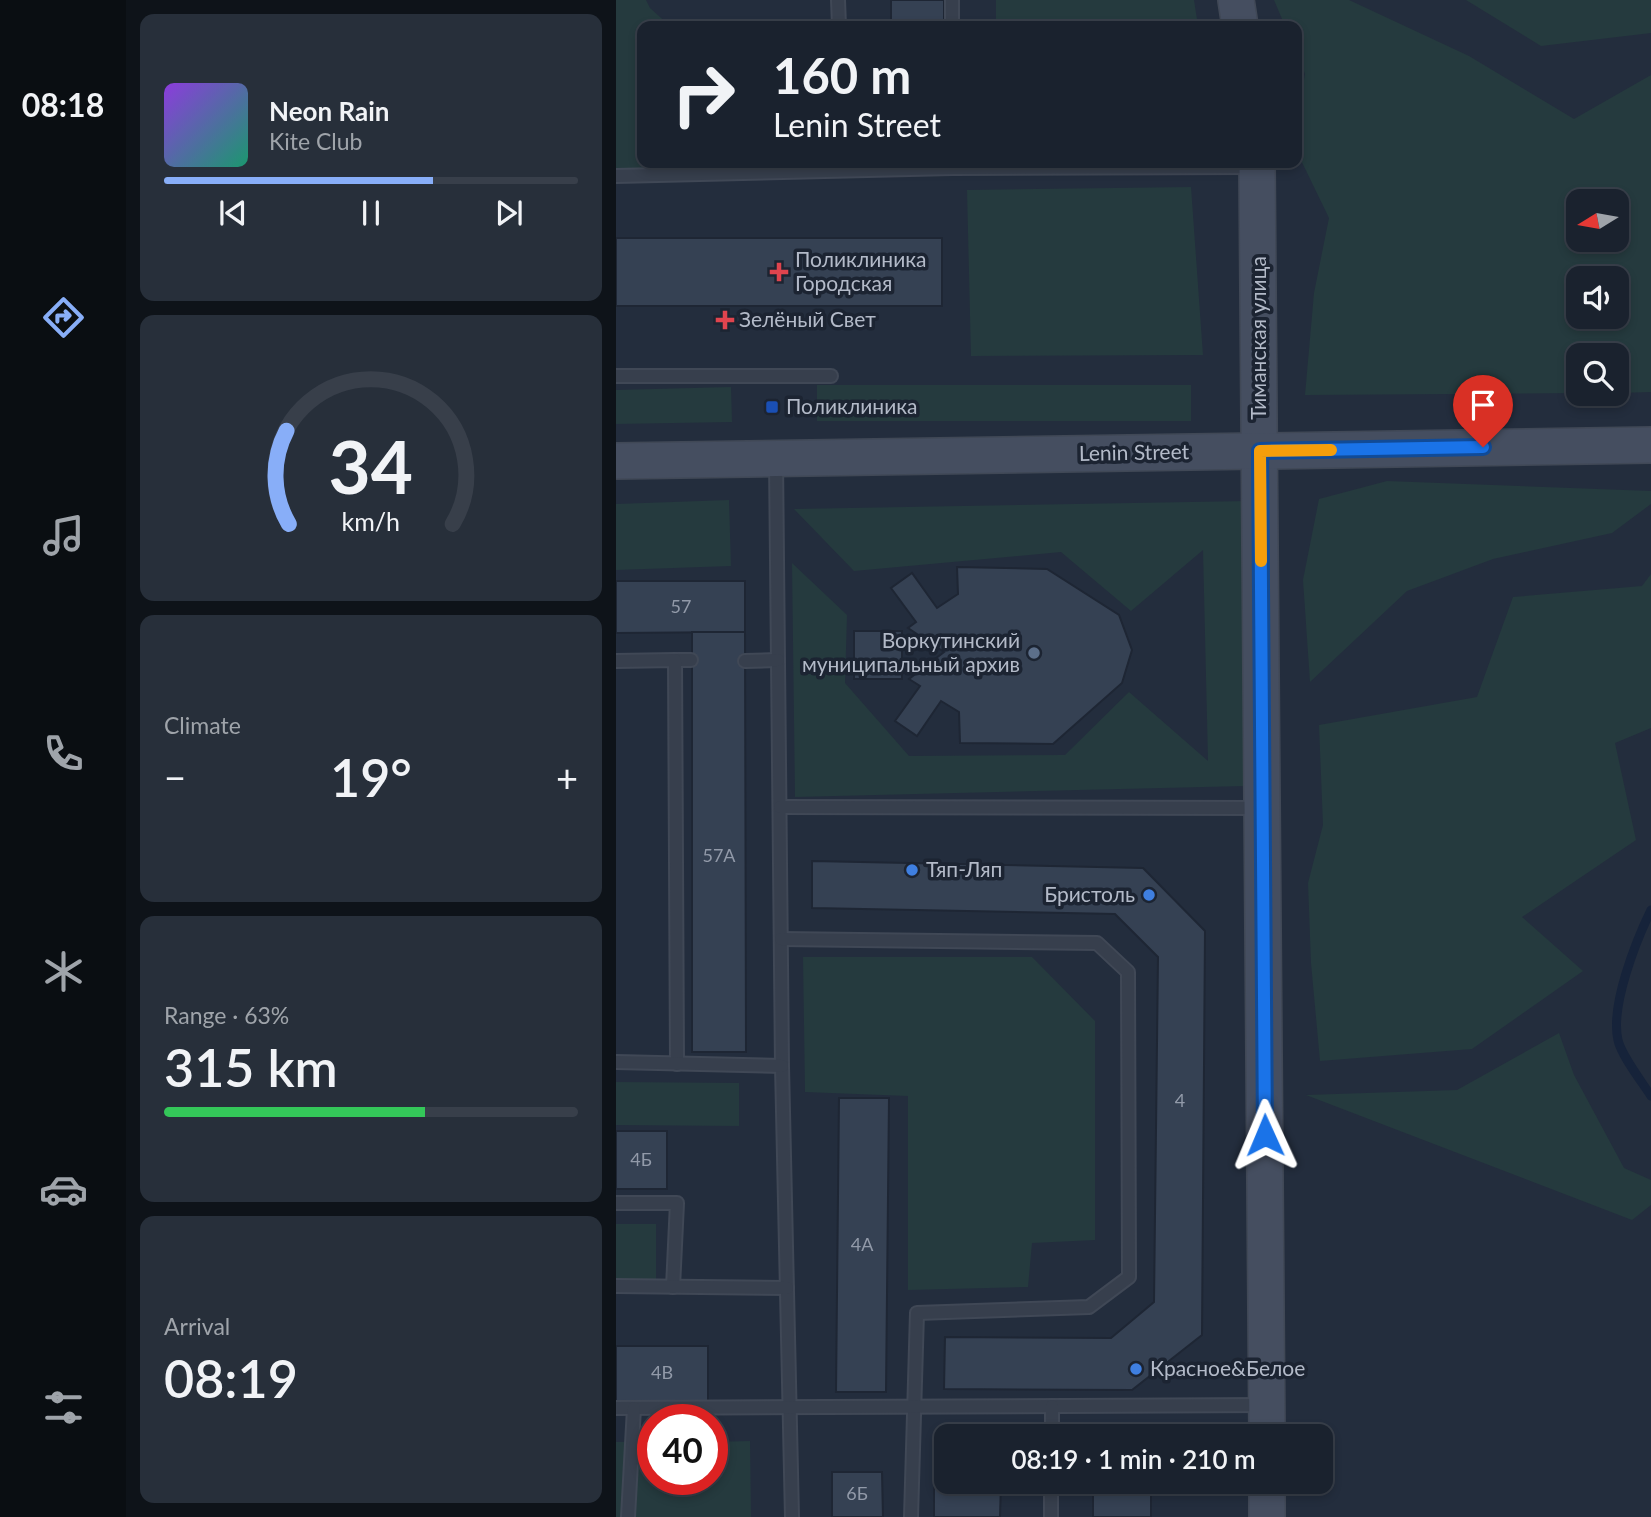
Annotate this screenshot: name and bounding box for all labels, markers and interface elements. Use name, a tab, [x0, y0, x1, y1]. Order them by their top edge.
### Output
text: 160 m	[773, 46, 911, 104]
icon: right	[658, 49, 749, 140]
text: 08:18	[22, 85, 104, 124]
text: Neon Rain	[269, 95, 389, 127]
text: Lenin Street	[773, 105, 941, 144]
text: Kite Club	[269, 127, 362, 155]
north arrow	[1566, 189, 1629, 252]
map controls	[1566, 189, 1629, 406]
icon: previous	[214, 194, 252, 232]
icon: pause	[352, 194, 390, 232]
icon: next	[490, 194, 528, 232]
place label: Поликлиника Городская	[795, 246, 927, 295]
street label: Тиманская улица	[1245, 256, 1270, 420]
marker: Поликлиника Городская	[769, 262, 789, 282]
button: sound	[1566, 266, 1629, 329]
icon: directions	[39, 293, 88, 342]
place label: Зелёный Свет	[739, 306, 876, 331]
marker: Зелёный Свет	[717, 312, 733, 328]
button: search	[1566, 343, 1629, 406]
pin	[1453, 375, 1513, 447]
icon: arrive	[1464, 386, 1502, 424]
place label: Поликлиника	[786, 393, 918, 418]
marker: Поликлиника	[764, 399, 780, 415]
text: 34	[329, 422, 413, 510]
street label: Lenin Street	[1079, 438, 1190, 465]
text: km/h	[342, 506, 400, 536]
icon: music	[39, 511, 88, 560]
house number: 57	[671, 595, 691, 617]
place label: Воркутинский муниципальный архив	[802, 627, 1020, 676]
marker: Воркутинский муниципальный архив	[1026, 645, 1042, 661]
text: Climate	[164, 711, 241, 739]
icon: phone	[39, 729, 88, 778]
text: 19°	[330, 746, 412, 808]
text: −	[164, 754, 186, 800]
text: +	[556, 754, 578, 800]
house number: 57А	[702, 844, 736, 866]
place label: Тяп-Ляп	[926, 856, 1002, 881]
marker: Тяп-Ляп	[904, 862, 920, 878]
place label: Бристоль	[1044, 881, 1135, 906]
marker: Бристоль	[1141, 887, 1157, 903]
icon: climate	[39, 947, 88, 996]
text: Range · 63%	[164, 1001, 289, 1029]
text: 315 km	[164, 1036, 338, 1098]
house number: 4	[1175, 1089, 1185, 1111]
position arrow	[1228, 1098, 1302, 1172]
house number: 4Б	[630, 1148, 652, 1170]
icon: car	[39, 1165, 88, 1214]
house number: 4А	[851, 1233, 874, 1255]
text: Arrival	[164, 1312, 230, 1340]
text: 08:19	[164, 1347, 298, 1409]
place label: Красное&Белое	[1150, 1355, 1305, 1380]
house number: 4В	[651, 1361, 673, 1383]
marker: Красное&Белое	[1128, 1361, 1144, 1377]
icon: filters	[39, 1383, 88, 1432]
speed limit sign: 40	[637, 1404, 728, 1495]
text: 08:19 · 1 min · 210 m	[1011, 1443, 1256, 1475]
house number: 6Б	[846, 1482, 868, 1504]

